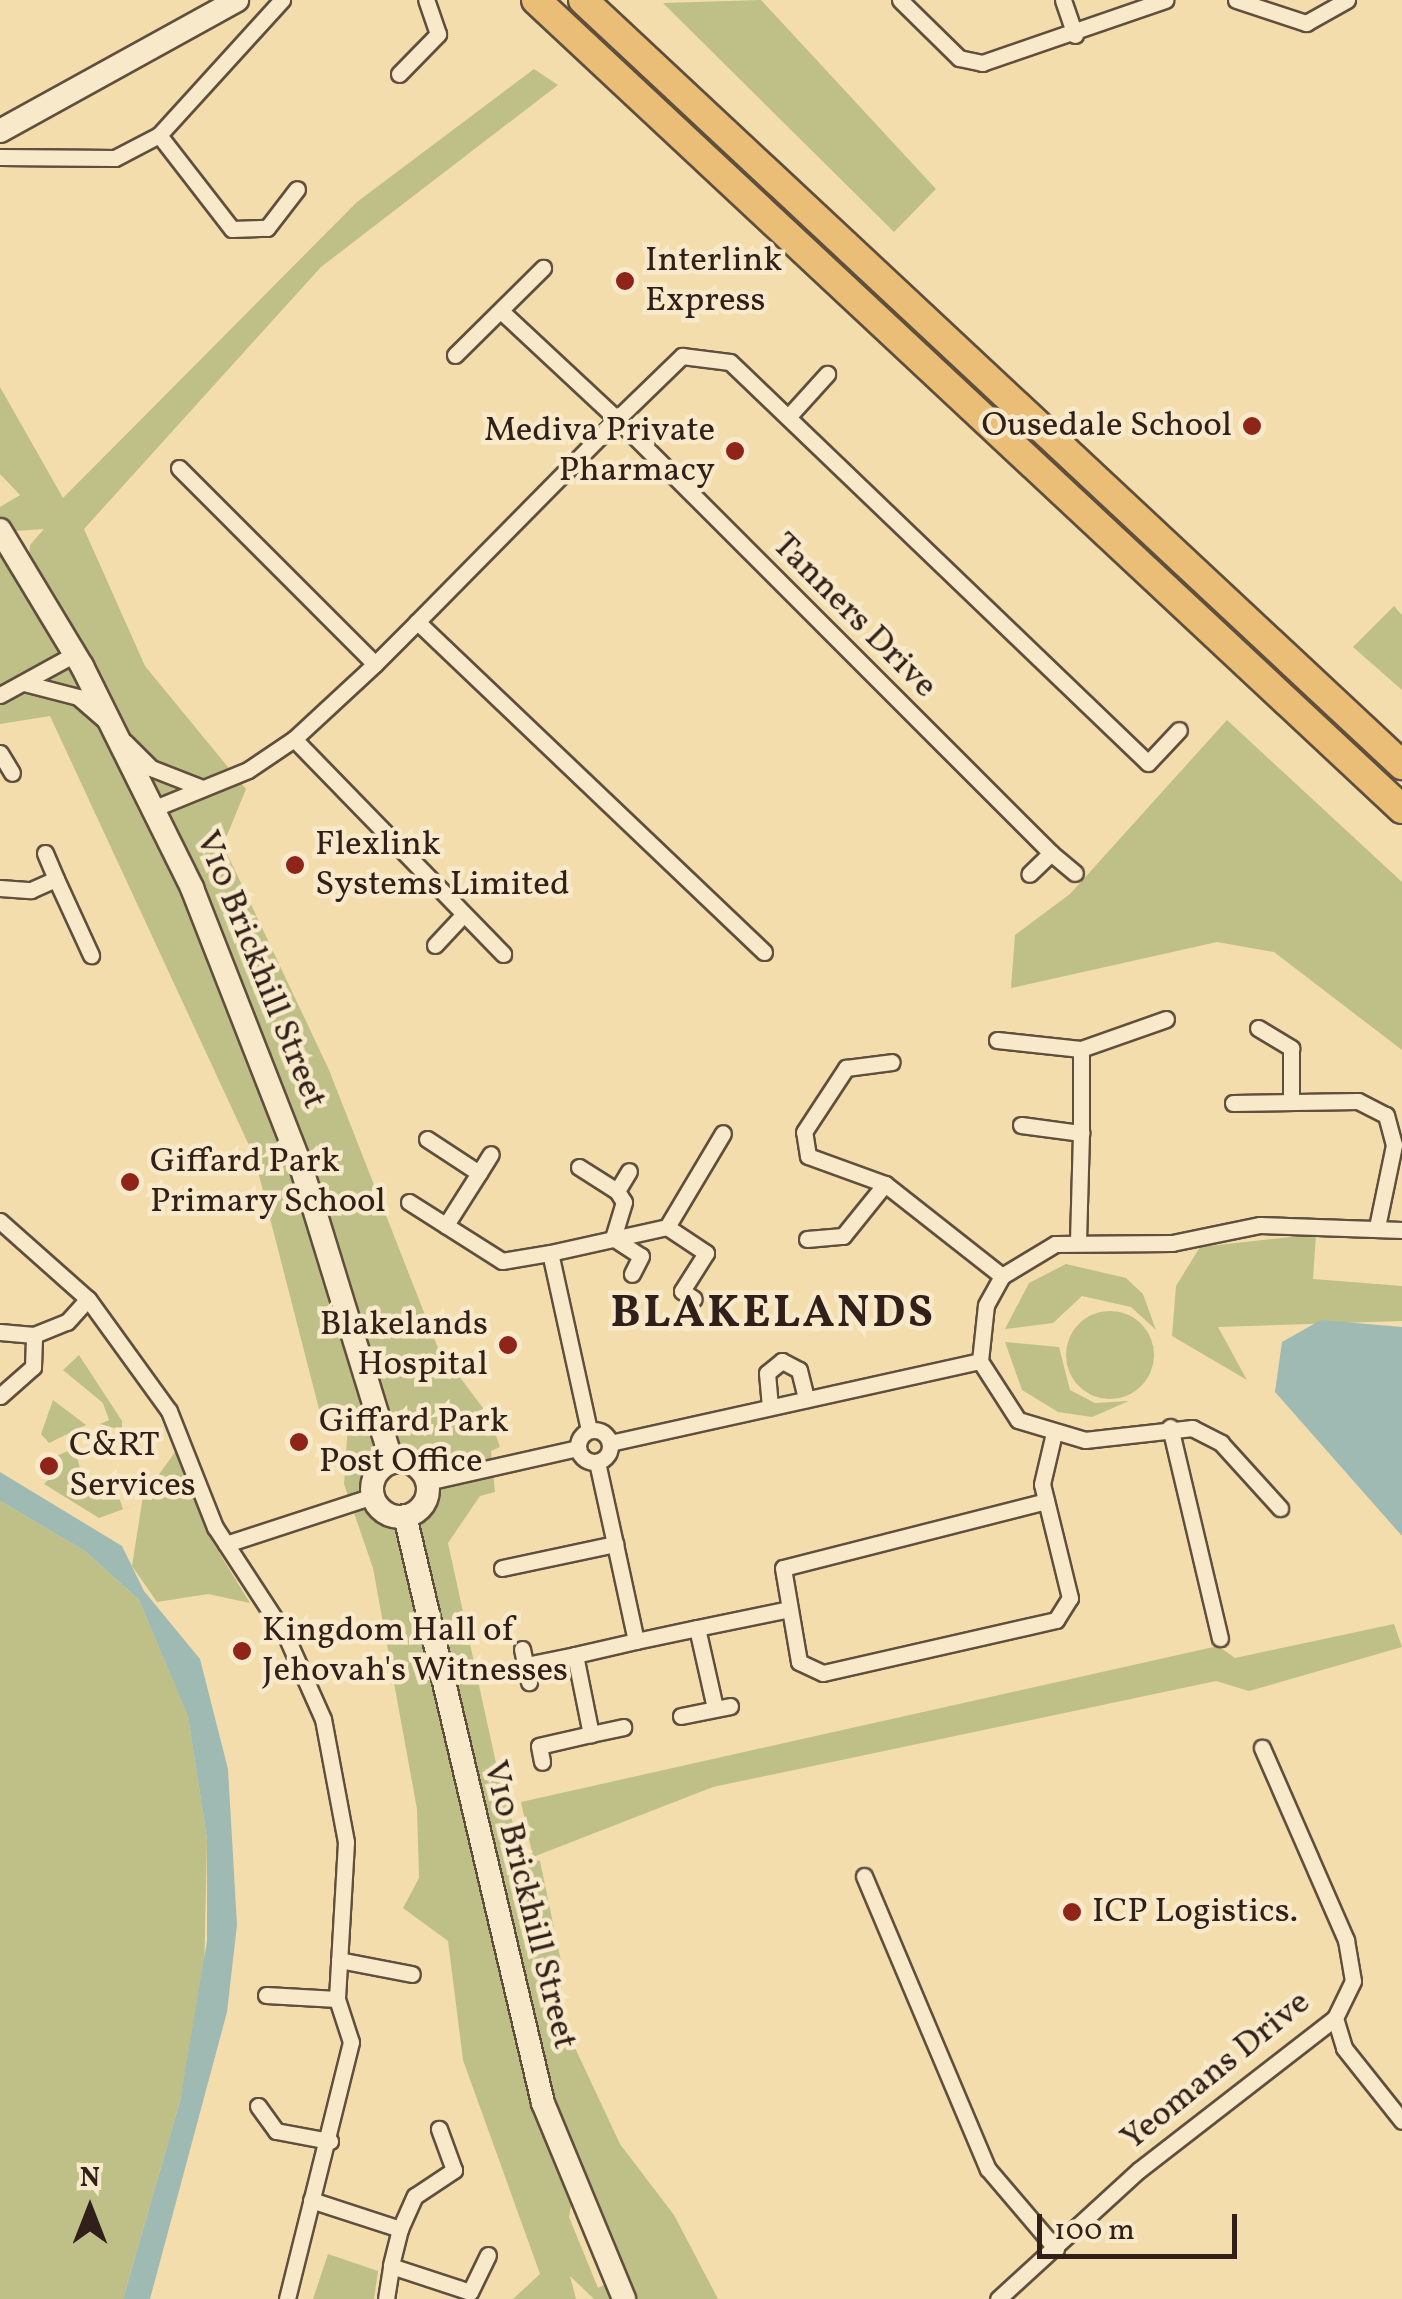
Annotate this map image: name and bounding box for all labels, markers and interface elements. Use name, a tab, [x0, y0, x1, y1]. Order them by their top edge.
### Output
place label: Interlink Express	[645, 240, 782, 322]
marker: Interlink Express	[614, 270, 636, 292]
place label: Ousedale School	[982, 405, 1232, 447]
place label: Mediva Private Pharmacy	[484, 410, 715, 492]
marker: Ousedale School	[1241, 415, 1263, 437]
marker: Mediva Private Pharmacy	[724, 440, 746, 462]
street label: Tanners Drive	[763, 525, 945, 707]
place label: Flexlink Systems Limited	[315, 824, 570, 906]
street label: V10 Brickhill Street	[185, 825, 335, 1115]
marker: Flexlink Systems Limited	[284, 854, 306, 876]
place label: Giffard Park Primary School	[150, 1141, 387, 1223]
marker: Giffard Park Primary School	[119, 1171, 141, 1193]
district label: BLAKELANDS	[611, 1288, 935, 1342]
place label: Blakelands Hospital	[320, 1304, 488, 1386]
marker: Blakelands Hospital	[497, 1334, 519, 1356]
place label: Giffard Park Post Office	[319, 1401, 509, 1483]
place label: C&RT Services	[69, 1425, 196, 1507]
marker: Giffard Park Post Office	[288, 1431, 310, 1453]
marker: C&RT Services	[38, 1455, 60, 1477]
place label: Kingdom Hall of Jehovah's Witnesses	[262, 1610, 569, 1692]
marker: Kingdom Hall of Jehovah's Witnesses	[231, 1640, 253, 1662]
street label: V10 Brickhill Street	[473, 1756, 585, 2054]
place label: ICP Logistics.	[1092, 1891, 1298, 1933]
marker: ICP Logistics.	[1061, 1901, 1083, 1923]
street label: Yeomans Drive	[1113, 1982, 1319, 2160]
north arrow	[40, 2159, 140, 2259]
text: N	[80, 2159, 100, 2198]
scale bar	[1042, 2194, 1242, 2256]
text: 100 m	[1054, 2210, 1135, 2252]

